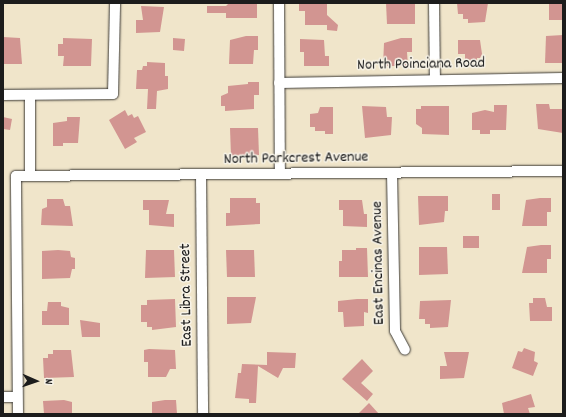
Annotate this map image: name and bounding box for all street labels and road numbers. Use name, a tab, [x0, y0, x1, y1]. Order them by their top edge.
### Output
street label: North Poinciana Road	[357, 54, 485, 76]
street label: North Parkcrest Avenue	[224, 148, 368, 170]
street label: East Encinas Avenue	[368, 201, 390, 325]
street label: East Libra Street	[176, 243, 198, 347]

